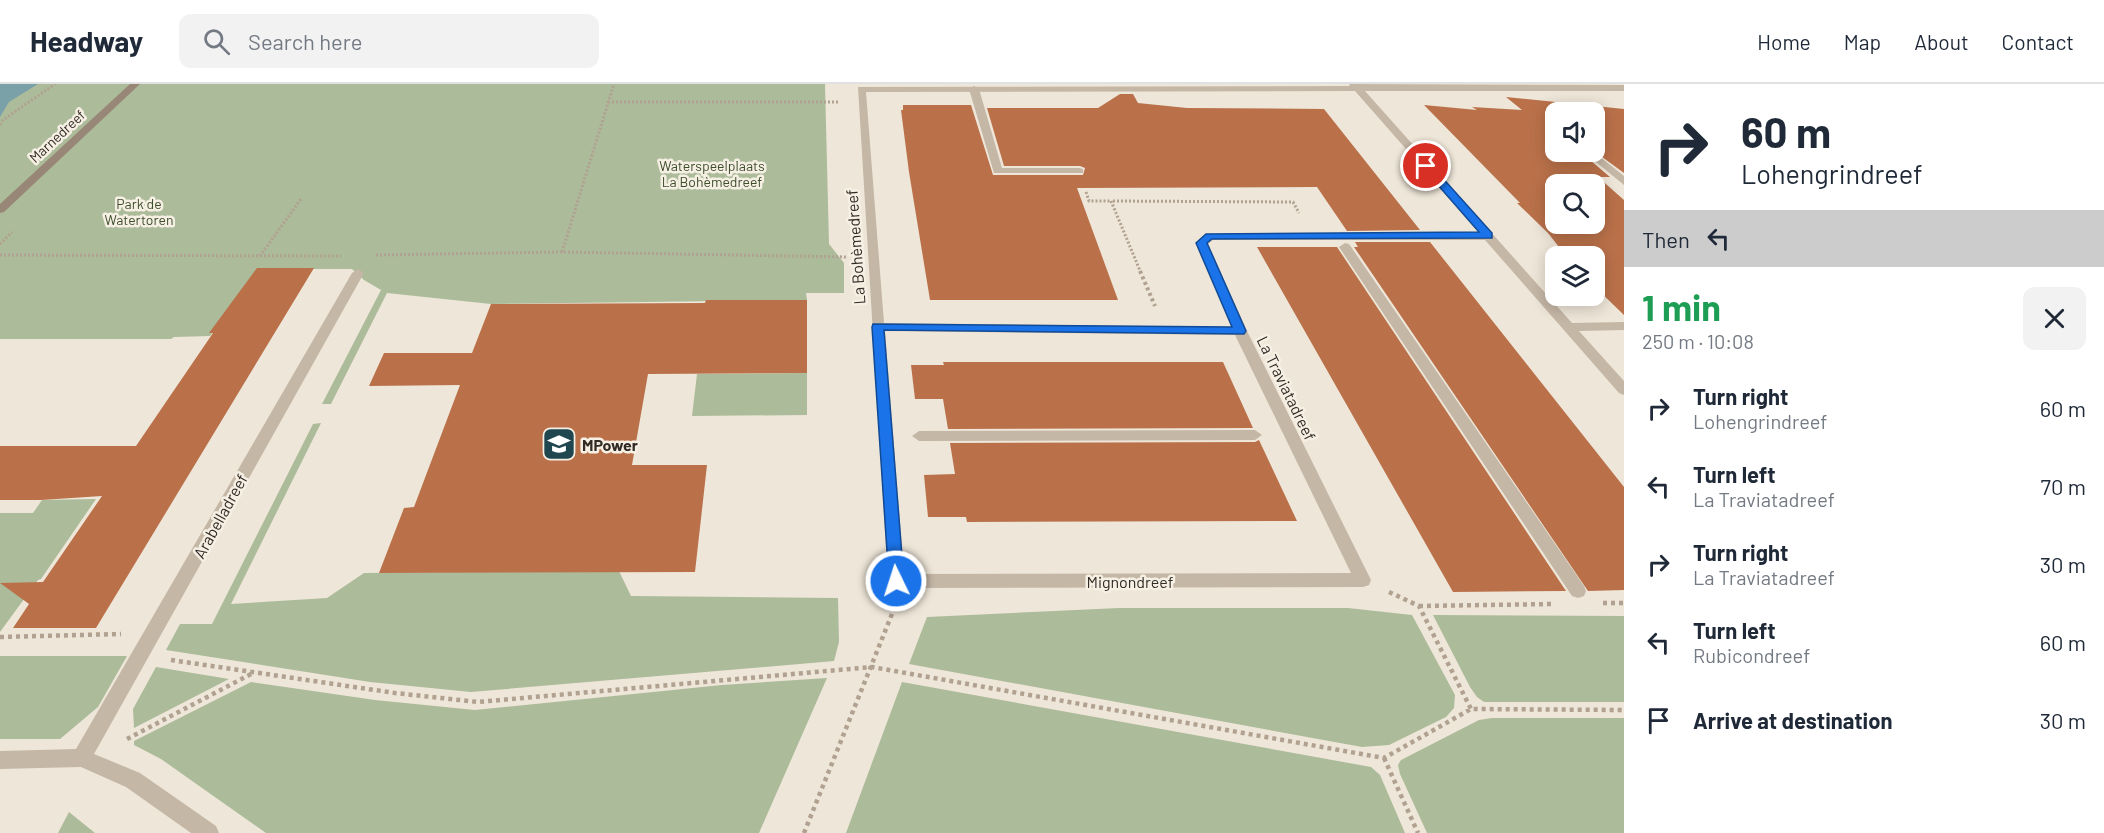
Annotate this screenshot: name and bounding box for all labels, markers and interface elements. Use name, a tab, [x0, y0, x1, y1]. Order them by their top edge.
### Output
search box	[179, 14, 599, 68]
text: Headway	[30, 24, 143, 58]
icon: search	[200, 25, 233, 58]
text: Search here	[248, 28, 362, 54]
text: Home	[1757, 29, 1811, 54]
text: Map	[1844, 29, 1881, 54]
text: About	[1914, 29, 1969, 54]
text: Contact	[2002, 29, 2074, 54]
map controls	[1545, 102, 1605, 306]
button: sound	[1545, 102, 1605, 162]
street label: Marnedreef	[26, 106, 88, 166]
text: 60 m	[1741, 106, 1831, 156]
icon: right	[1642, 108, 1720, 186]
pin	[1400, 140, 1451, 191]
icon: arrive	[1409, 149, 1442, 182]
park label: Waterspeelplaats La Bohèmedreef	[659, 157, 765, 190]
text: Lohengrindreef	[1741, 157, 1923, 189]
button: search	[1545, 174, 1605, 234]
street label: La Bohèmedreef	[841, 189, 868, 305]
park label: Park de Watertoren	[105, 195, 173, 228]
icon: left	[1702, 222, 1735, 255]
text: Then	[1642, 226, 1690, 252]
button: layers	[1545, 246, 1605, 306]
text: 1 min	[1642, 285, 1721, 328]
button: close	[2023, 287, 2086, 350]
text: 250 m · 10:08	[1642, 329, 1754, 353]
street label: La Traviatadreef	[1254, 333, 1321, 443]
text: Turn right	[1693, 383, 1788, 409]
icon: right	[1642, 392, 1675, 425]
text: 60 m	[2040, 395, 2086, 421]
text: Lohengrindreef	[1693, 409, 1827, 433]
school or university icon: MPower	[541, 426, 577, 462]
place label: MPower	[582, 435, 638, 454]
text: Turn left	[1693, 461, 1776, 487]
street label: Arabelladreef	[189, 470, 251, 561]
icon: left	[1642, 470, 1675, 503]
text: 70 m	[2041, 473, 2086, 499]
text: La Traviatadreef	[1693, 487, 1835, 511]
text: Turn right	[1693, 539, 1788, 565]
icon: right	[1642, 548, 1675, 581]
position arrow	[864, 549, 928, 613]
text: 30 m	[2040, 551, 2086, 577]
text: La Traviatadreef	[1693, 565, 1835, 589]
street label: Mignondreef	[1087, 572, 1174, 591]
text: Turn left	[1693, 617, 1776, 643]
icon: left	[1642, 626, 1675, 659]
text: 60 m	[2040, 629, 2086, 655]
text: Rubicondreef	[1693, 643, 1810, 667]
icon: arrive	[1642, 704, 1675, 737]
text: Arrive at destination	[1693, 707, 1892, 733]
text: 30 m	[2040, 707, 2086, 733]

